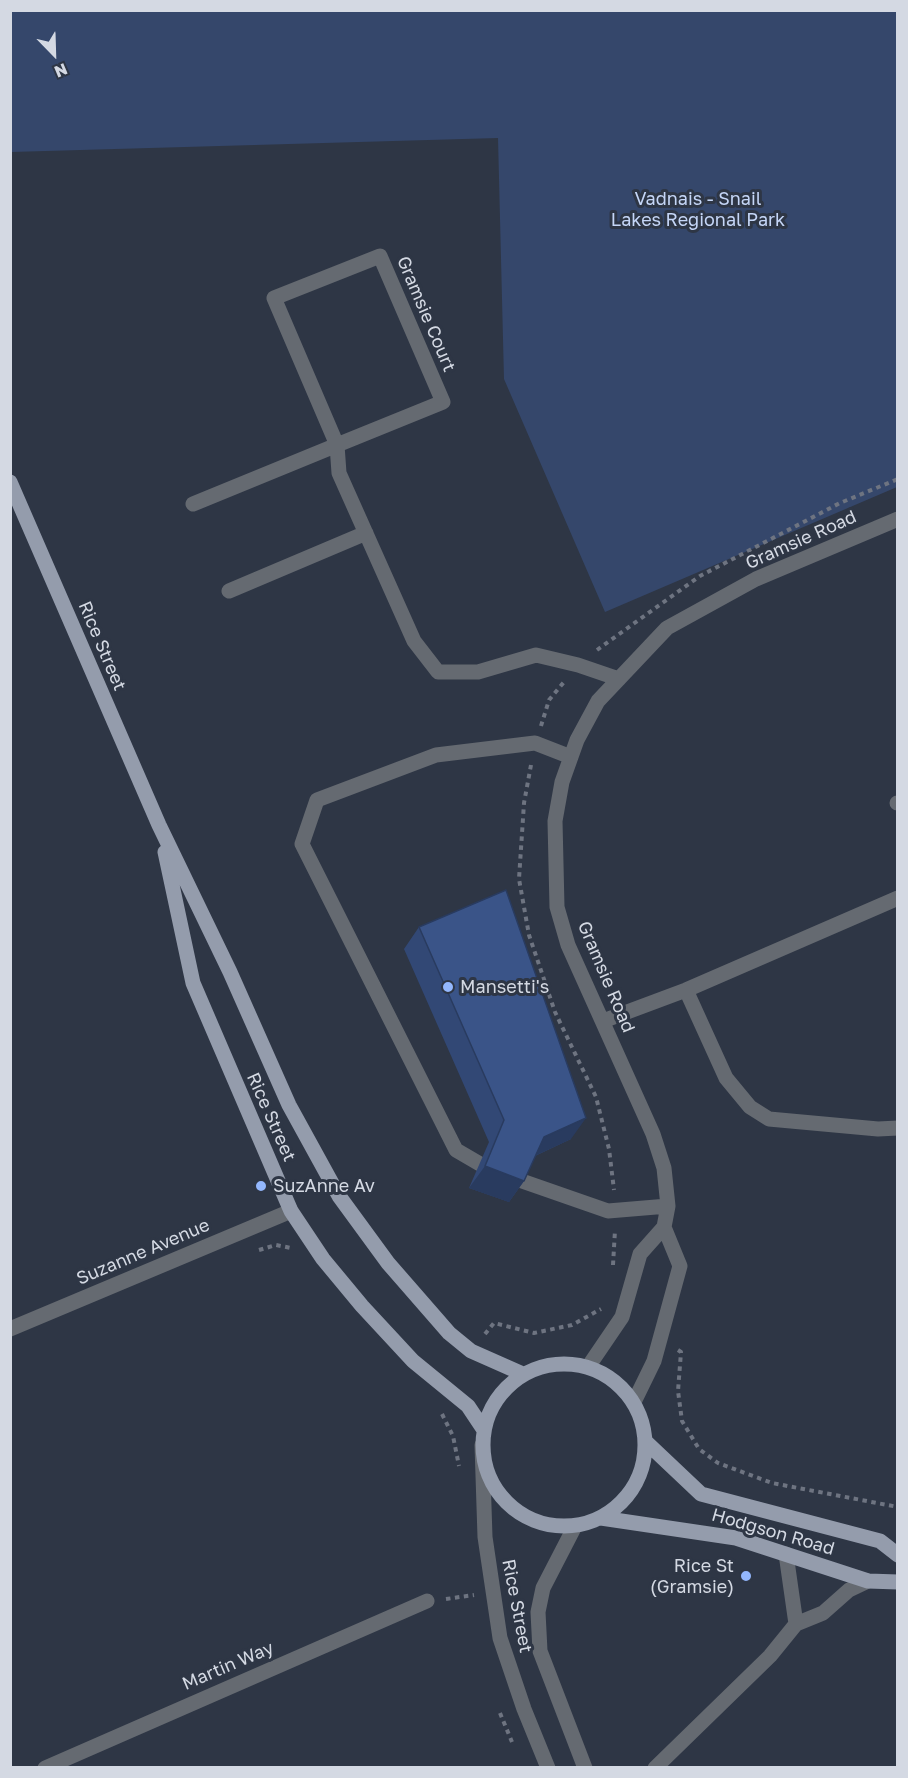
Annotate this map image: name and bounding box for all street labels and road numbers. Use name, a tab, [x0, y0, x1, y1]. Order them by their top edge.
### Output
street label: Gramsie Court	[392, 253, 460, 375]
street label: Gramsie Road	[742, 506, 860, 574]
street label: Rice Street	[73, 598, 131, 694]
street label: Gramsie Road	[573, 918, 639, 1036]
street label: Rice Street	[242, 1069, 300, 1165]
street label: Suzanne Avenue	[73, 1214, 213, 1290]
street label: Hodgson Road	[709, 1504, 837, 1560]
street label: Rice Street	[497, 1557, 537, 1655]
street label: Martin Way	[179, 1637, 277, 1695]

